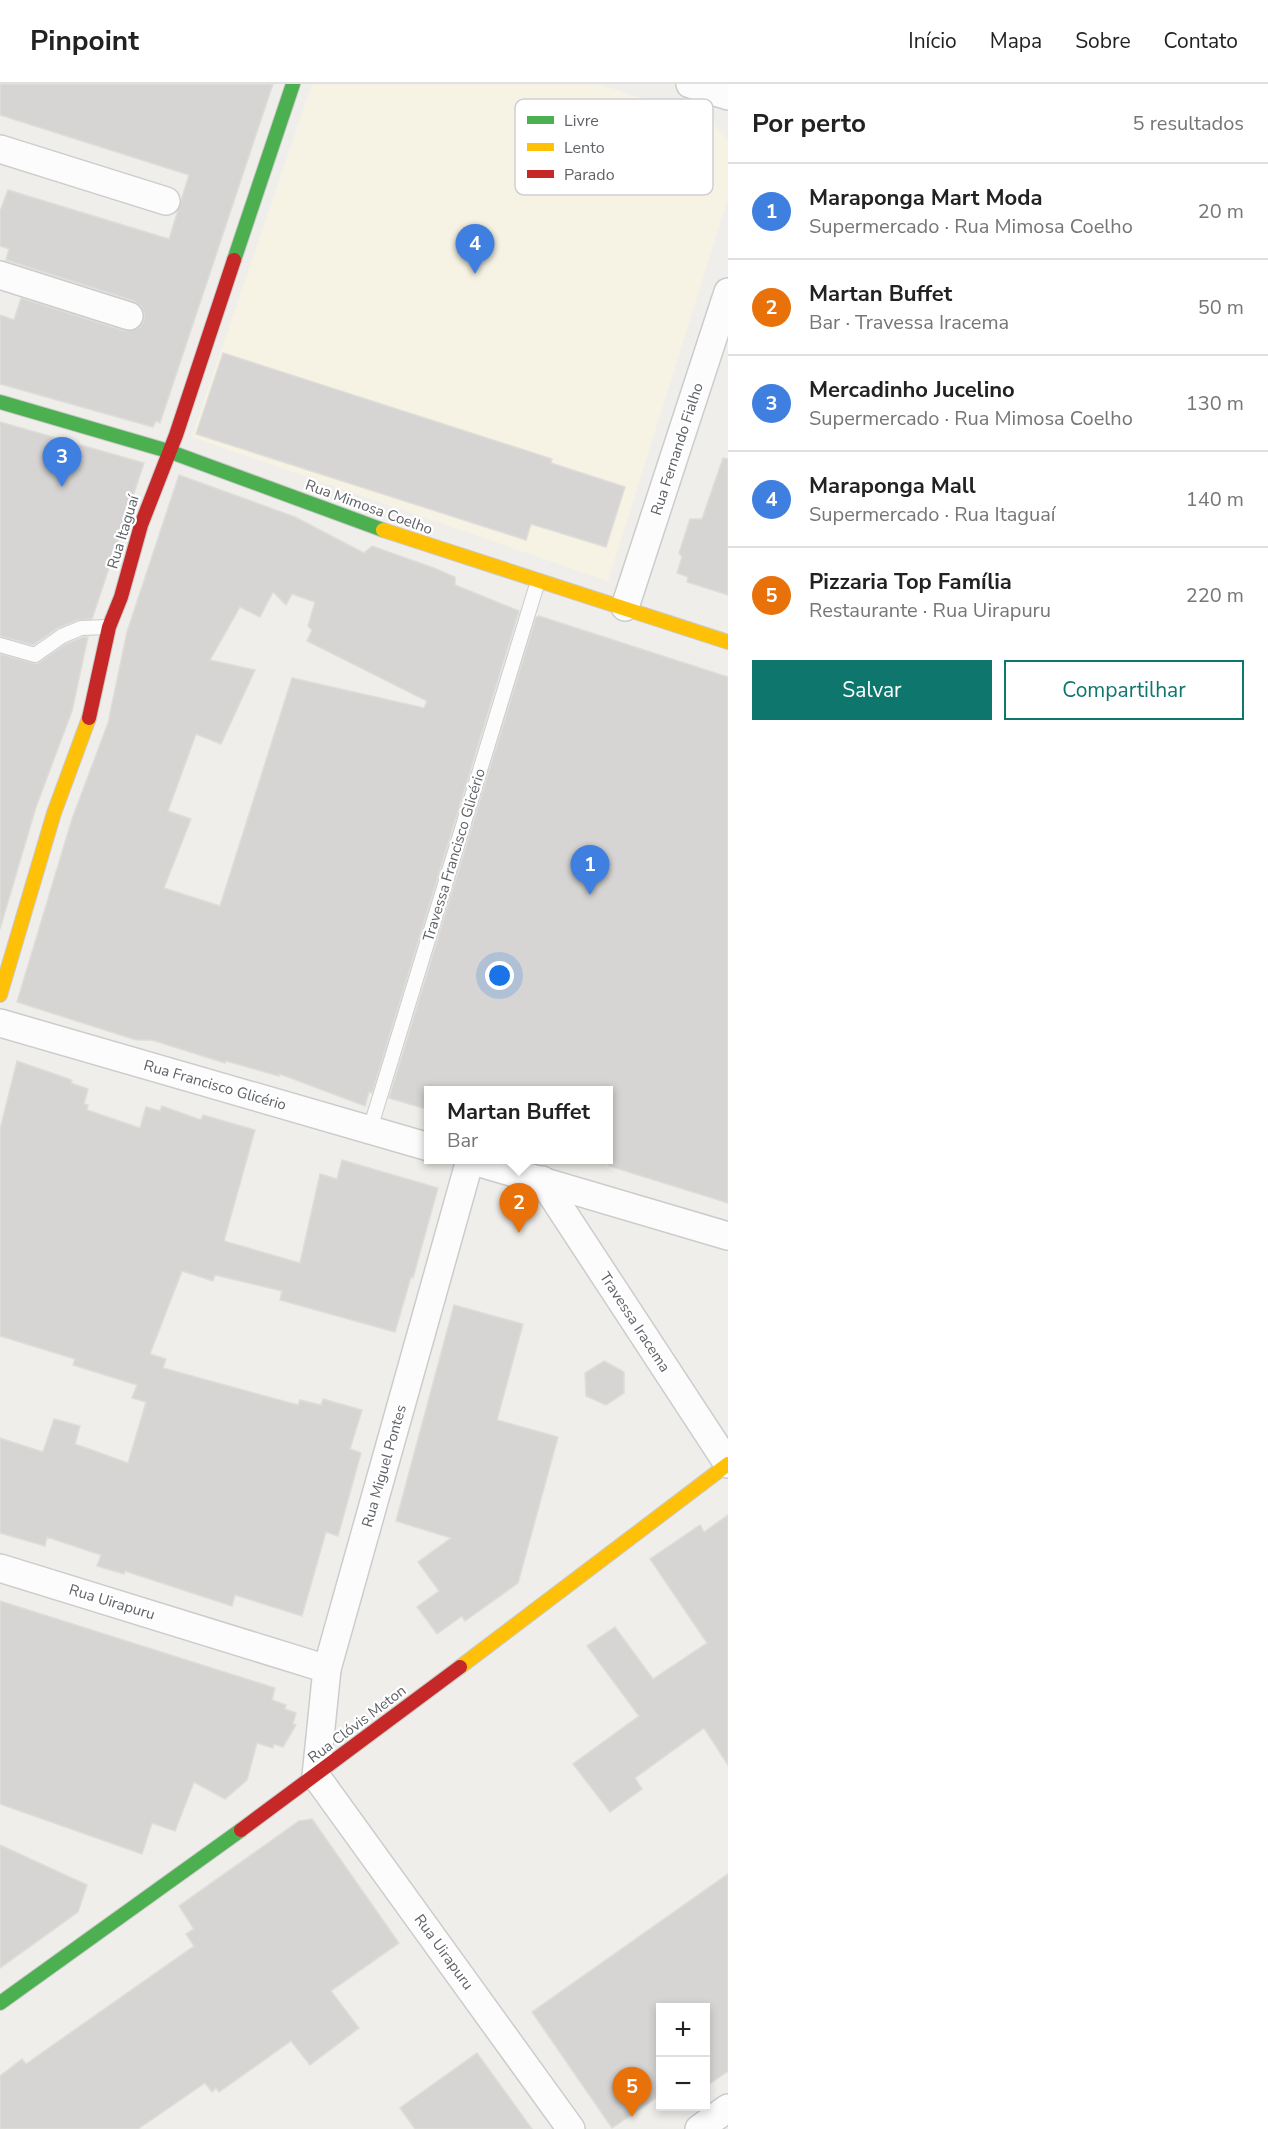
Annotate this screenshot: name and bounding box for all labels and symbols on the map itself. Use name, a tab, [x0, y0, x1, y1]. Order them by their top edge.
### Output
legend	[515, 99, 713, 195]
text: Livre	[564, 110, 599, 132]
text: Lento	[564, 137, 605, 159]
text: Parado	[564, 164, 615, 186]
pin: 4	[456, 224, 494, 274]
street label: Rua Fernando Fialho	[646, 380, 708, 518]
pin: 3	[42, 438, 82, 487]
street label: Rua Mimosa Coelho	[303, 475, 435, 539]
street label: Rua Itaguaí	[102, 491, 144, 571]
street label: Travessa Francisco Glicério	[418, 766, 490, 944]
pin: 1	[570, 846, 610, 895]
your location	[485, 961, 514, 990]
street label: Rua Francisco Glicério	[141, 1055, 289, 1115]
pin: 2	[500, 1184, 538, 1233]
street label: Travessa Iracema	[595, 1268, 675, 1376]
street label: Rua Miguel Pontes	[357, 1402, 411, 1530]
street label: Rua Uirapuru	[67, 1579, 157, 1625]
street label: Rua Clóvis Meton	[304, 1680, 410, 1768]
street label: Rua Uirapuru	[410, 1910, 478, 1994]
pin: 5	[612, 2068, 652, 2117]

